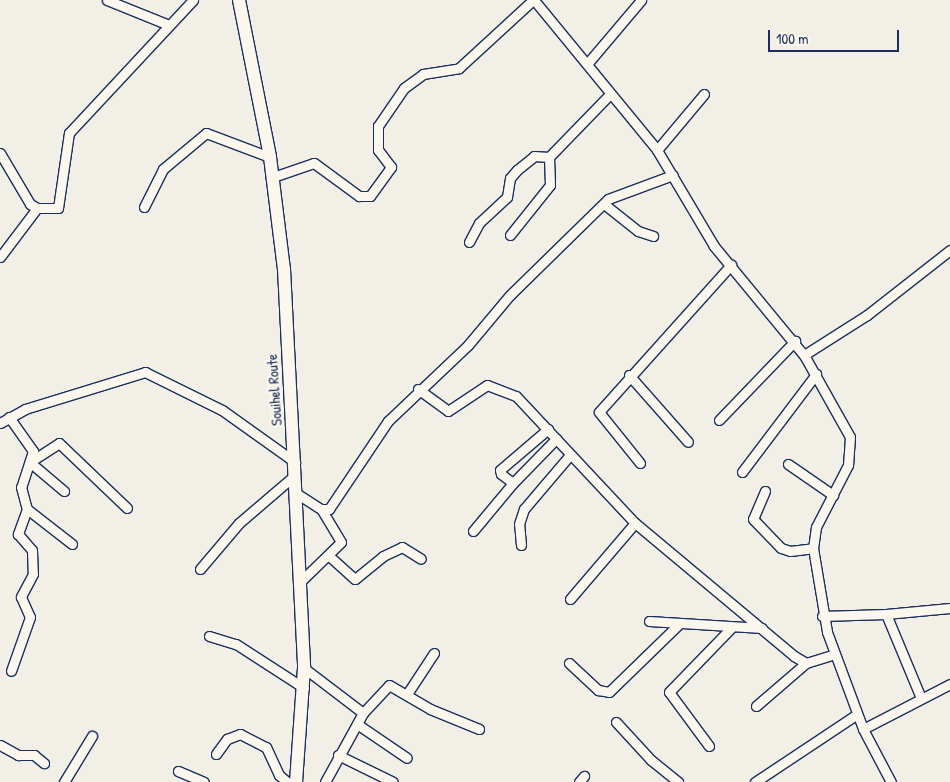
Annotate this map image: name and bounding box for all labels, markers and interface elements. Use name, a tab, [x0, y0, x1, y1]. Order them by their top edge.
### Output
scale bar	[770, 20, 901, 52]
text: 100 m	[776, 28, 809, 49]
street label: Souihel Route	[263, 353, 285, 427]

